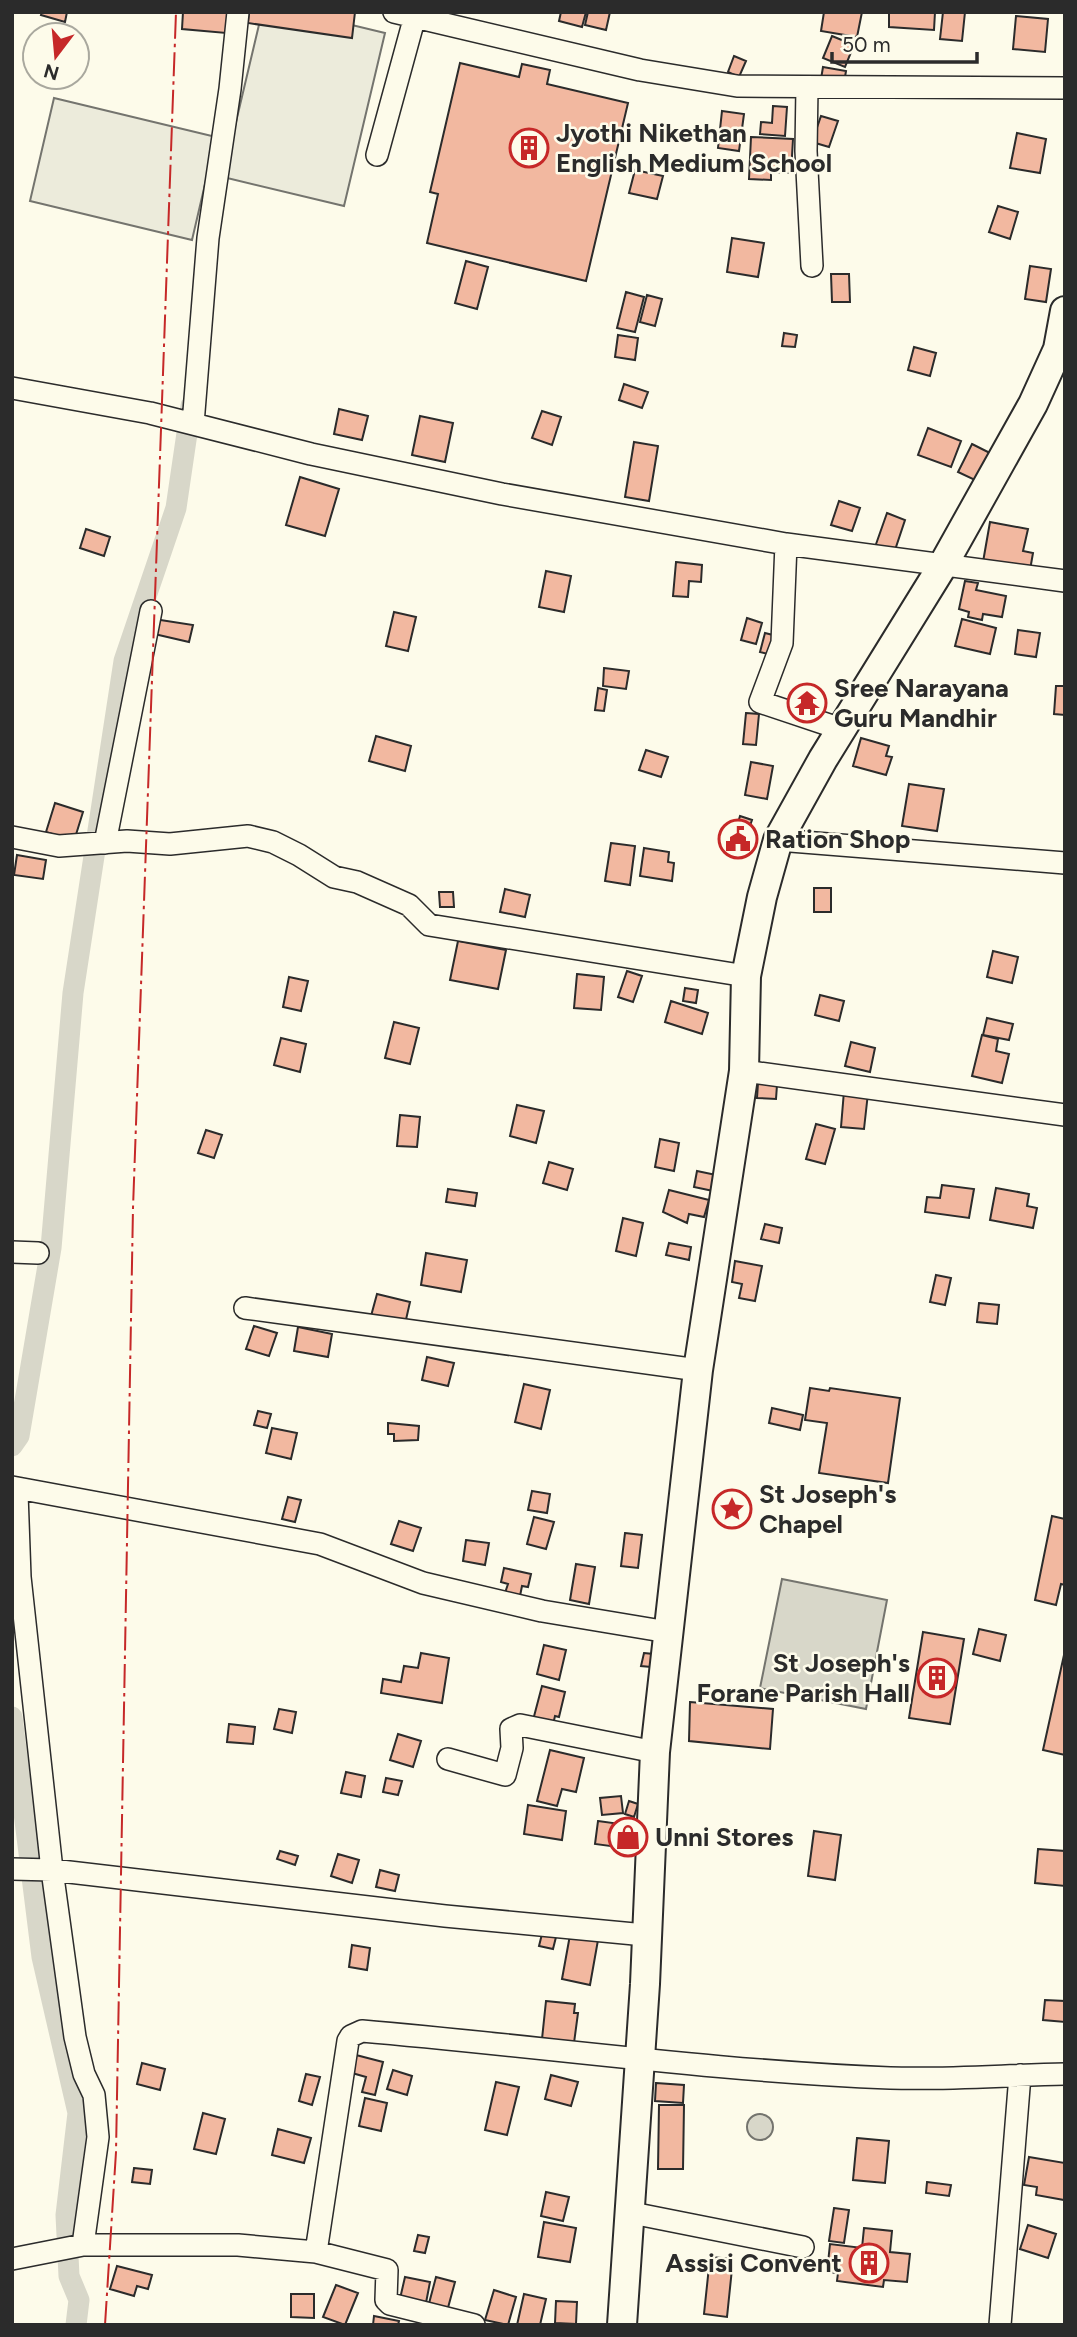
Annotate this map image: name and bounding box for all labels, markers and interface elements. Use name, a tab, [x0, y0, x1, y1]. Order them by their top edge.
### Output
north arrow	[21, 21, 91, 91]
scale bar	[832, 21, 977, 65]
text: 50 m	[842, 32, 891, 57]
text: N	[41, 59, 62, 85]
place label: Jyothi Nikethan English Medium School	[556, 117, 832, 179]
building icon: Jyothi Nikethan English Medium School	[508, 127, 550, 169]
place label: Sree Narayana Guru Mandhir	[834, 672, 1009, 734]
temple icon: Sree Narayana Guru Mandhir	[786, 682, 828, 724]
public building icon: Ration Shop	[717, 818, 759, 860]
place label: Ration Shop	[765, 823, 910, 855]
place label: St Joseph's Chapel	[759, 1478, 896, 1540]
place icon: St Joseph's Chapel	[711, 1488, 753, 1530]
place label: St Joseph's Forane Parish Hall	[696, 1647, 910, 1709]
building icon: St Joseph's Forane Parish Hall	[916, 1657, 958, 1699]
shop icon: Unni Stores	[607, 1816, 649, 1858]
place label: Unni Stores	[655, 1821, 793, 1853]
building icon: Assisi Convent	[848, 2242, 890, 2284]
place label: Assisi Convent	[665, 2247, 842, 2279]

